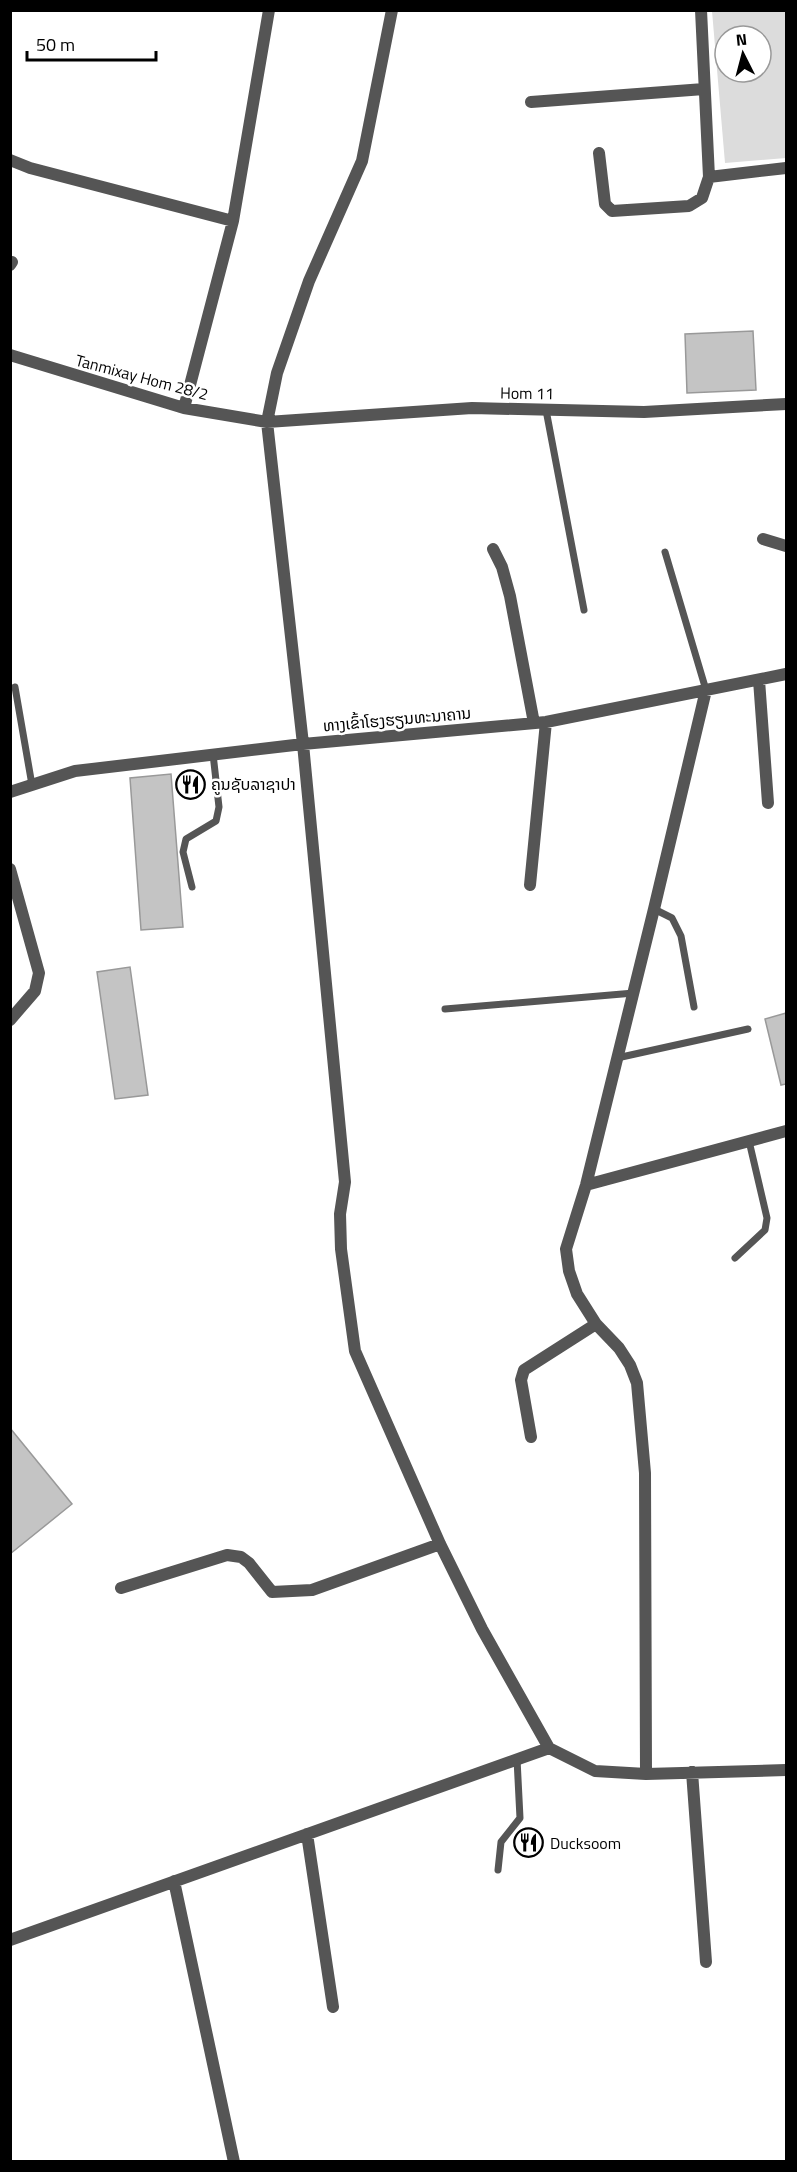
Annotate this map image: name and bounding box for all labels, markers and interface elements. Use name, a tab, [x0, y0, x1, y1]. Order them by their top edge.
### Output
scale bar	[27, 24, 156, 62]
north arrow	[713, 24, 773, 84]
text: N	[735, 27, 748, 52]
text: 50 m	[36, 31, 75, 58]
street label: Tanmixay Hom 28/2	[73, 348, 211, 406]
street label: Hom 11	[500, 381, 554, 405]
street label: ທາງເຂົ້າໂຮງຮຽນທະນາຄານ	[322, 701, 472, 737]
restaurant icon: ຄູນຊັບລາຊາປາ	[174, 768, 206, 800]
place label: ຄູນຊັບລາຊາປາ	[211, 772, 296, 796]
restaurant icon: Ducksoom	[513, 1827, 545, 1859]
place label: Ducksoom	[550, 1831, 621, 1855]

